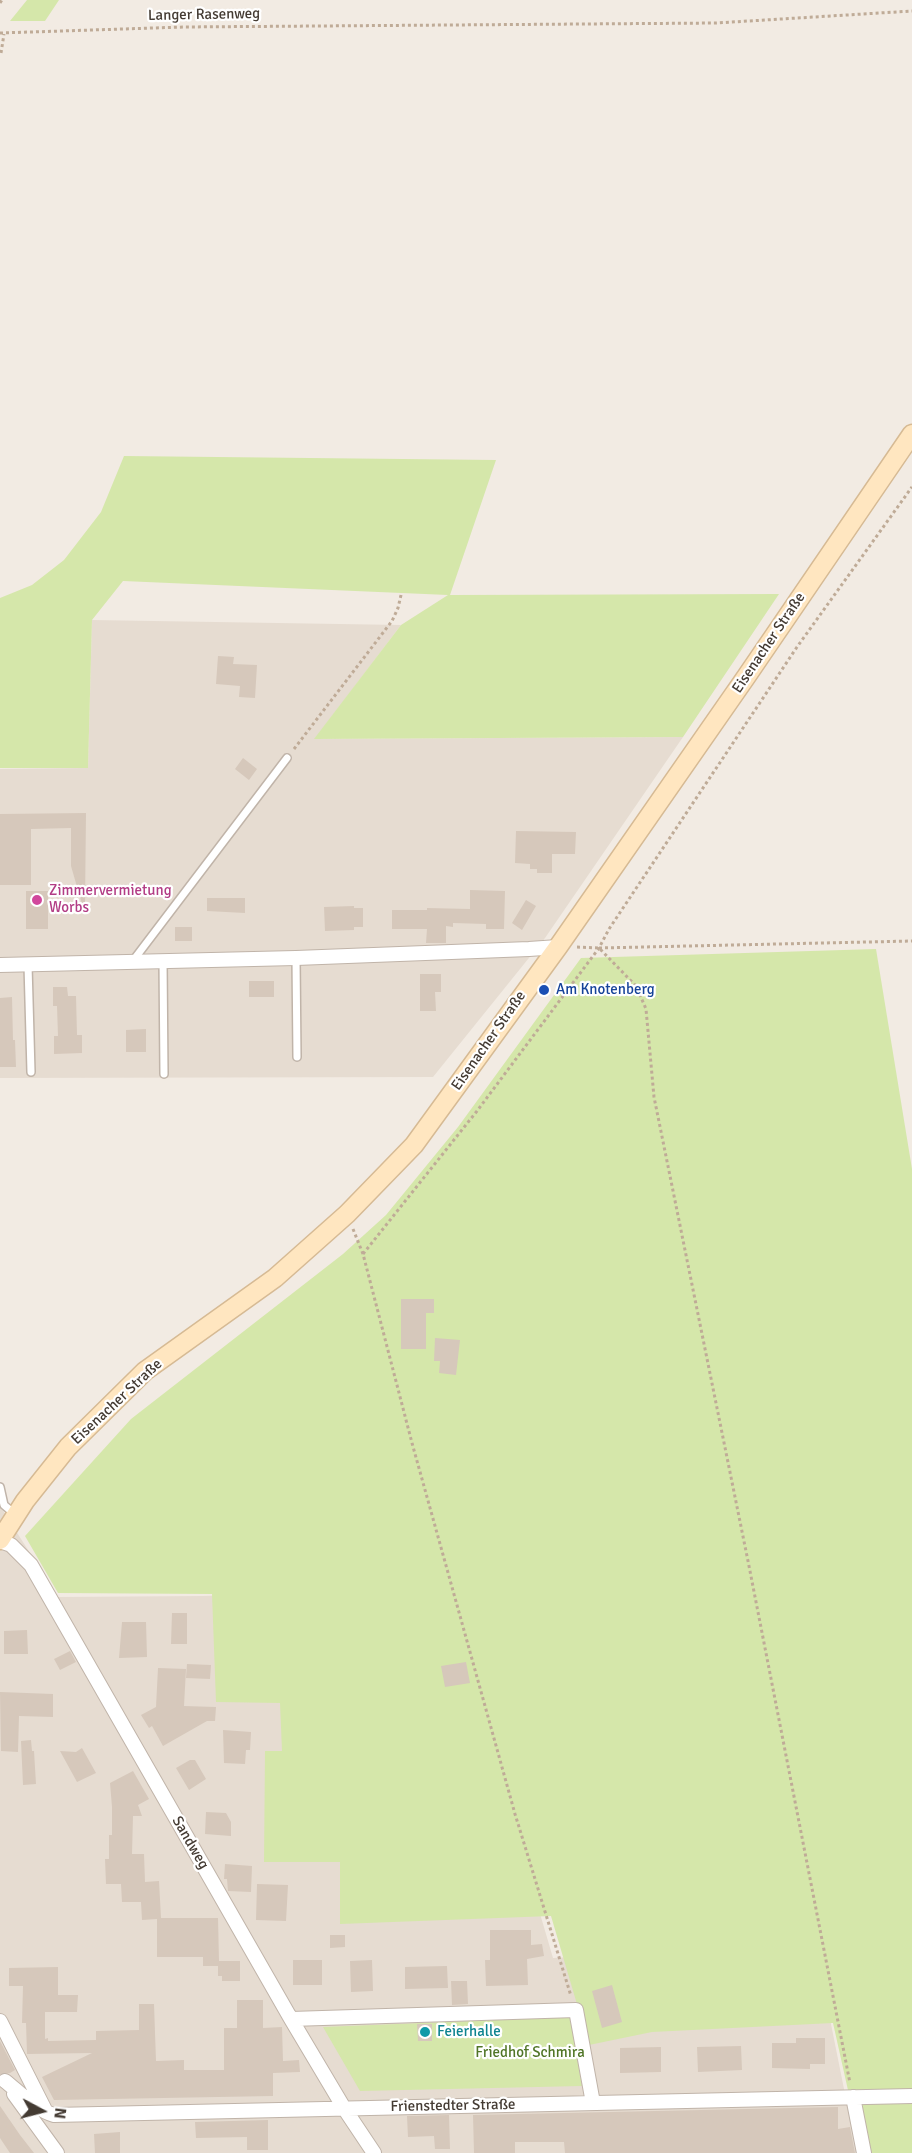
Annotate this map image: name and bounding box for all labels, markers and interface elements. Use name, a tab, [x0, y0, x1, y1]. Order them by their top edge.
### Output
street label: Langer Rasenweg	[148, 5, 260, 25]
street label: Eisenacher Straße	[729, 589, 809, 697]
place label: Zimmervermietung Worbs	[49, 882, 172, 917]
marker: Zimmervermietung Worbs	[30, 893, 44, 907]
place label: Am Knotenberg	[556, 981, 655, 999]
marker: Am Knotenberg	[537, 983, 551, 997]
street label: Eisenacher Straße	[448, 988, 530, 1094]
street label: Eisenacher Straße	[68, 1355, 166, 1449]
street label: Sandweg	[168, 1813, 212, 1873]
place label: Feierhalle	[437, 2023, 501, 2041]
marker: Feierhalle	[418, 2025, 432, 2039]
park label: Friedhof Schmira	[475, 2044, 585, 2062]
north arrow	[12, 2081, 72, 2141]
street label: Frienstedter Straße	[390, 2096, 516, 2116]
text: N	[49, 2106, 70, 2120]

